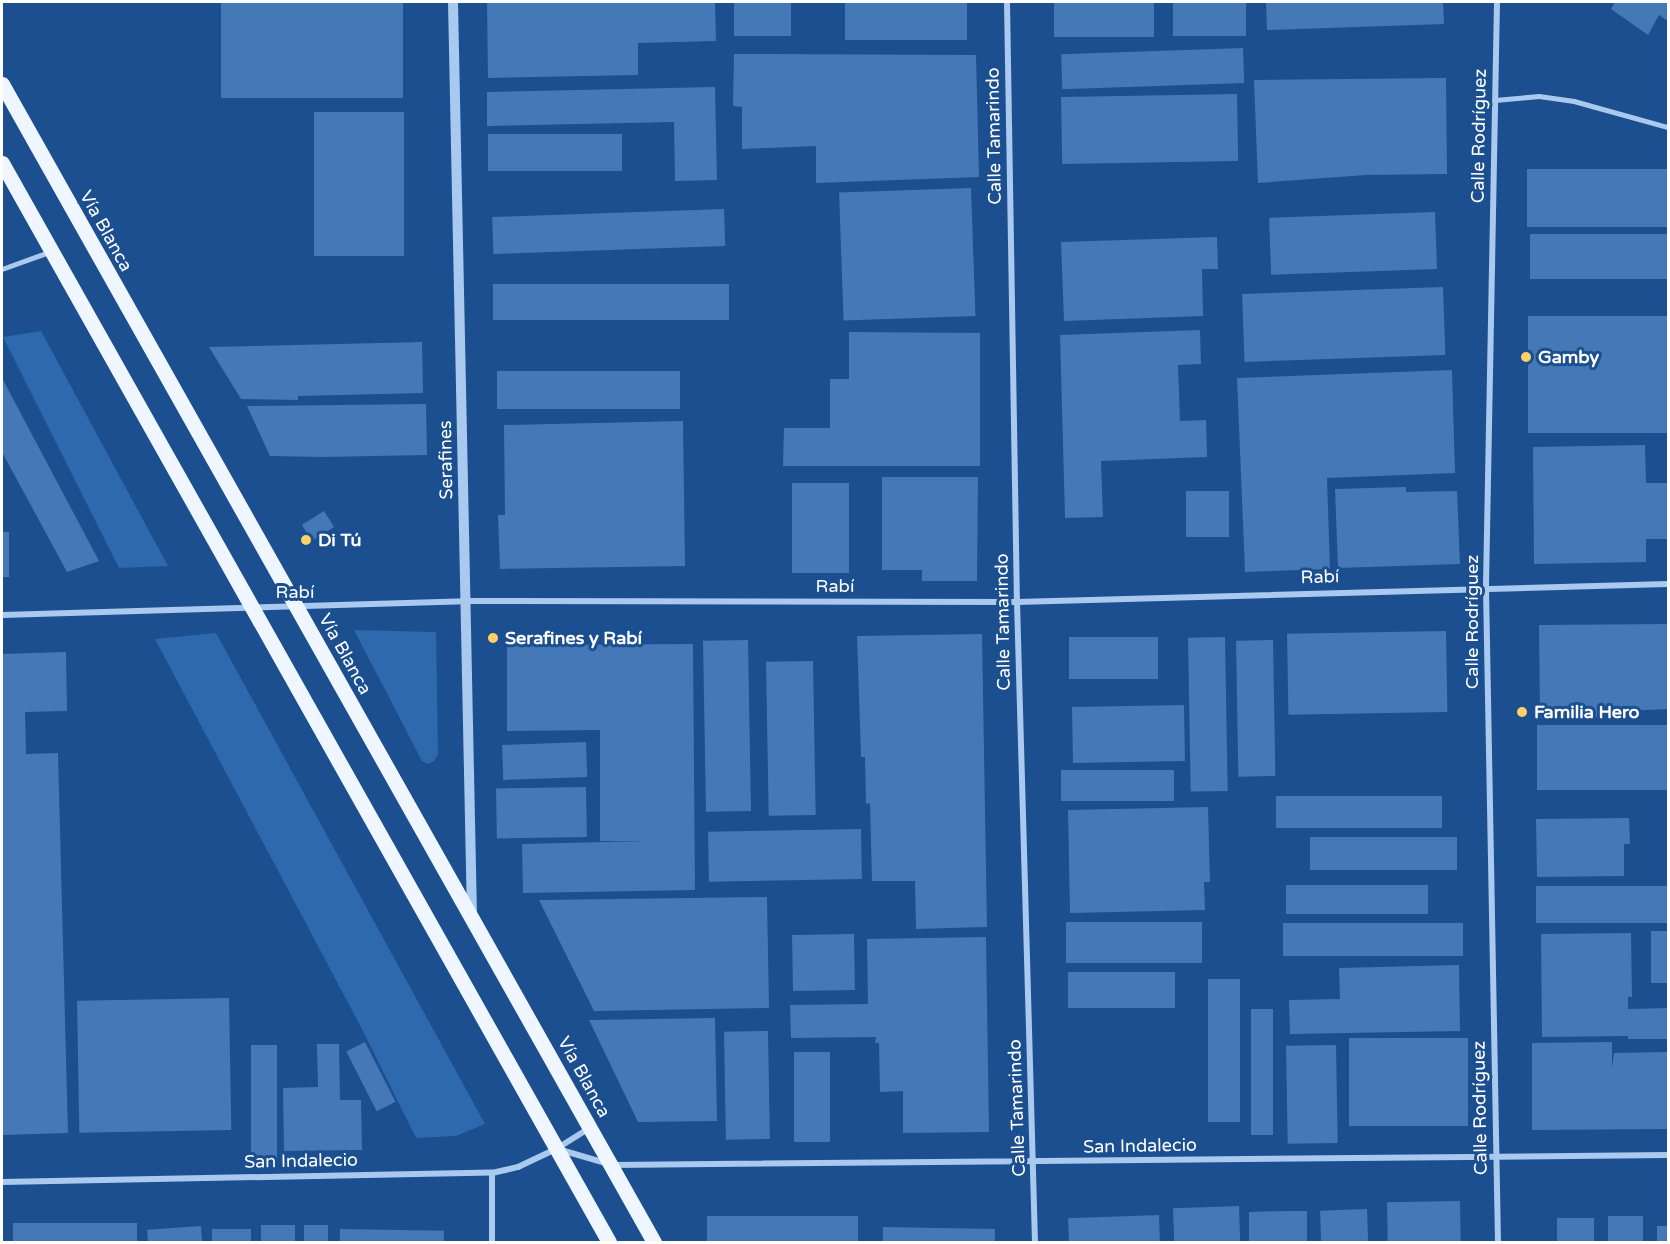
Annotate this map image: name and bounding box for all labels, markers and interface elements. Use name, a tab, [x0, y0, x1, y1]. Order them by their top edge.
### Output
street label: Calle Tamarindo	[982, 67, 1006, 205]
street label: Calle Rodríguez	[1467, 69, 1491, 203]
street label: Vía Blanca	[75, 187, 137, 275]
place label: Gamby	[1538, 346, 1599, 368]
marker: Gamby	[1519, 350, 1533, 364]
street label: Serafines	[435, 420, 457, 500]
place label: Di Tú	[318, 529, 361, 551]
marker: Di Tú	[299, 533, 313, 547]
street label: Calle Tamarindo	[991, 553, 1015, 691]
street label: Calle Rodríguez	[1461, 555, 1483, 689]
street label: Rabí	[1300, 566, 1340, 588]
street label: Rabí	[816, 575, 854, 597]
street label: Rabí	[276, 581, 314, 603]
street label: Vía Blanca	[314, 610, 376, 698]
place label: Serafines y Rabí	[505, 627, 642, 649]
marker: Serafines y Rabí	[486, 631, 500, 645]
place label: Familia Hero	[1534, 701, 1640, 723]
marker: Familia Hero	[1515, 705, 1529, 719]
street label: Vía Blanca	[553, 1033, 615, 1121]
street label: Calle Tamarindo	[1004, 1039, 1030, 1177]
street label: Calle Rodríguez	[1468, 1041, 1492, 1175]
street label: San Indalecio	[1083, 1134, 1197, 1158]
street label: San Indalecio	[244, 1149, 358, 1173]

